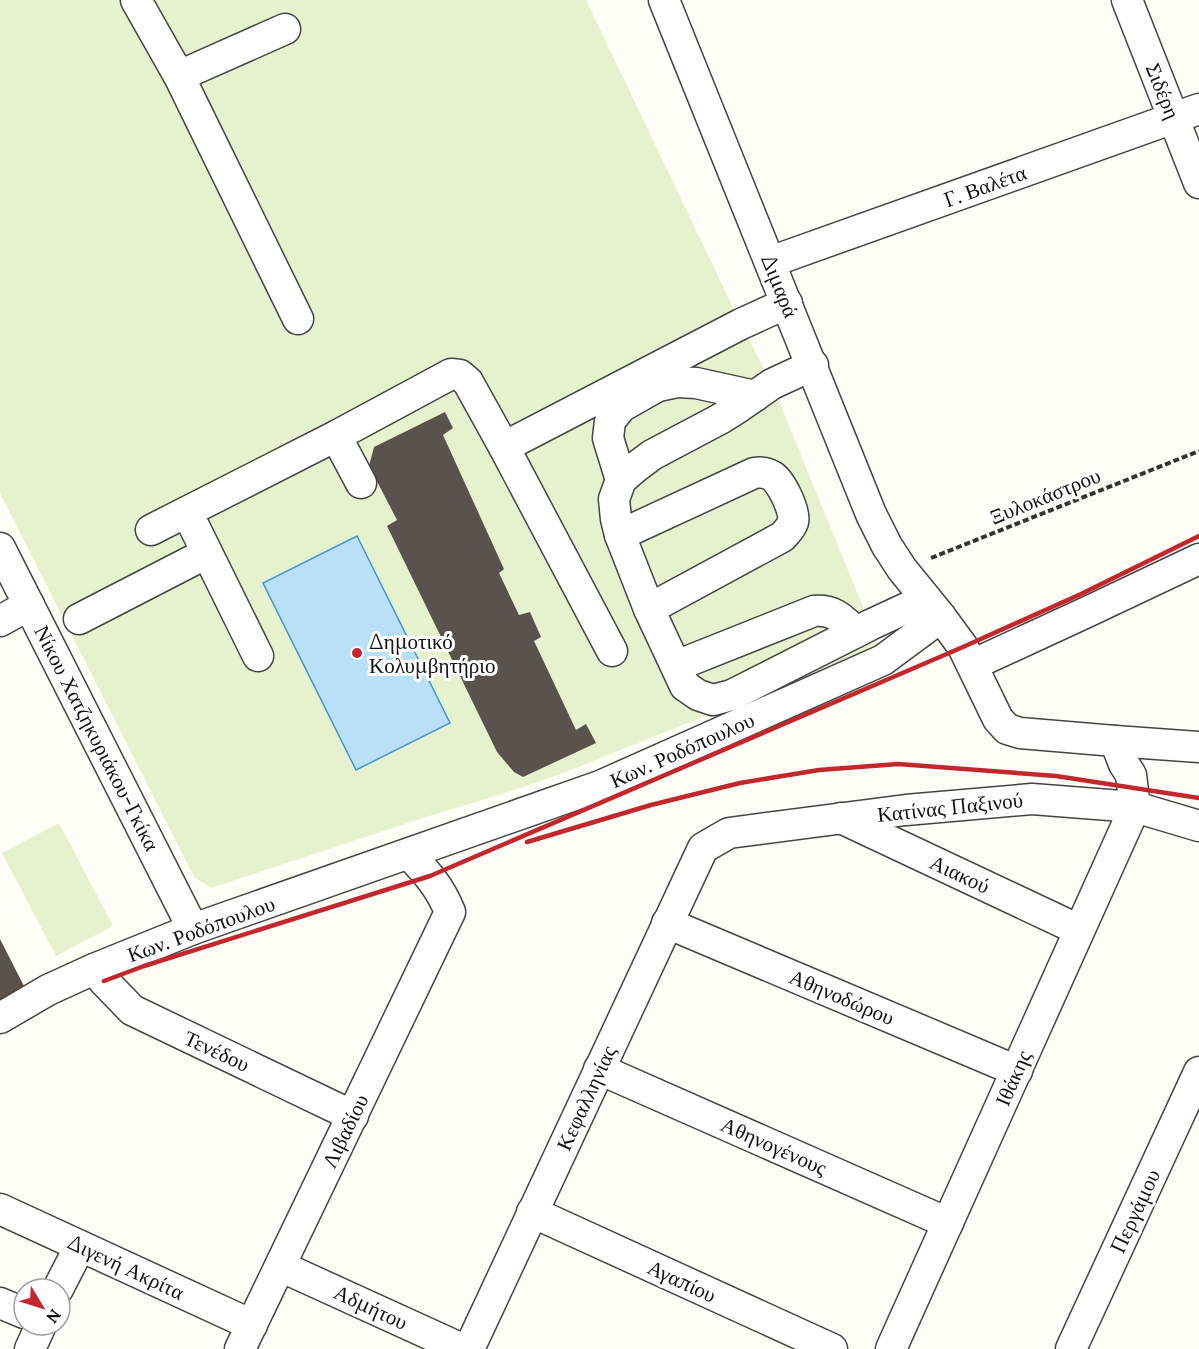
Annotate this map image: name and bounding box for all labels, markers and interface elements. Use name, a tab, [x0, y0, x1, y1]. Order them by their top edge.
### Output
street label: Σιδέρη	[1140, 59, 1186, 123]
street label: Γ. Βαλέτα	[940, 159, 1030, 213]
street label: Διμαρά	[755, 250, 805, 322]
street label: Ξυλοκάστρου	[986, 462, 1104, 530]
street label: Νίκου Χατζηκυριάκου-Γκίκα	[28, 621, 166, 855]
place label: Δημοτικό Κολυμβητήριο	[369, 628, 495, 679]
marker: Δημοτικό Κολυμβητήριο	[350, 646, 364, 660]
street label: Κων. Ροδόπουλου	[606, 706, 758, 794]
street label: Κατίνας Παξινού	[876, 786, 1024, 828]
street label: Αιακού	[926, 848, 994, 900]
street label: Κων. Ροδόπουλου	[124, 890, 278, 968]
street label: Αθηνοδώρου	[786, 963, 898, 1031]
street label: Τενέδου	[180, 1024, 254, 1078]
street label: Κεφαλληνίας	[550, 1041, 622, 1155]
street label: Ιθάκης	[989, 1045, 1037, 1110]
street label: Λιβαδίου	[316, 1090, 374, 1172]
street label: Αθηνογένους	[717, 1111, 832, 1182]
street label: Περγάμου	[1104, 1165, 1166, 1257]
street label: Διγενή Ακρίτα	[63, 1228, 189, 1306]
street label: Αγαπίου	[643, 1253, 721, 1309]
north arrow	[12, 1277, 72, 1337]
street label: Αδμήτου	[330, 1278, 412, 1336]
text: N	[42, 1305, 66, 1327]

